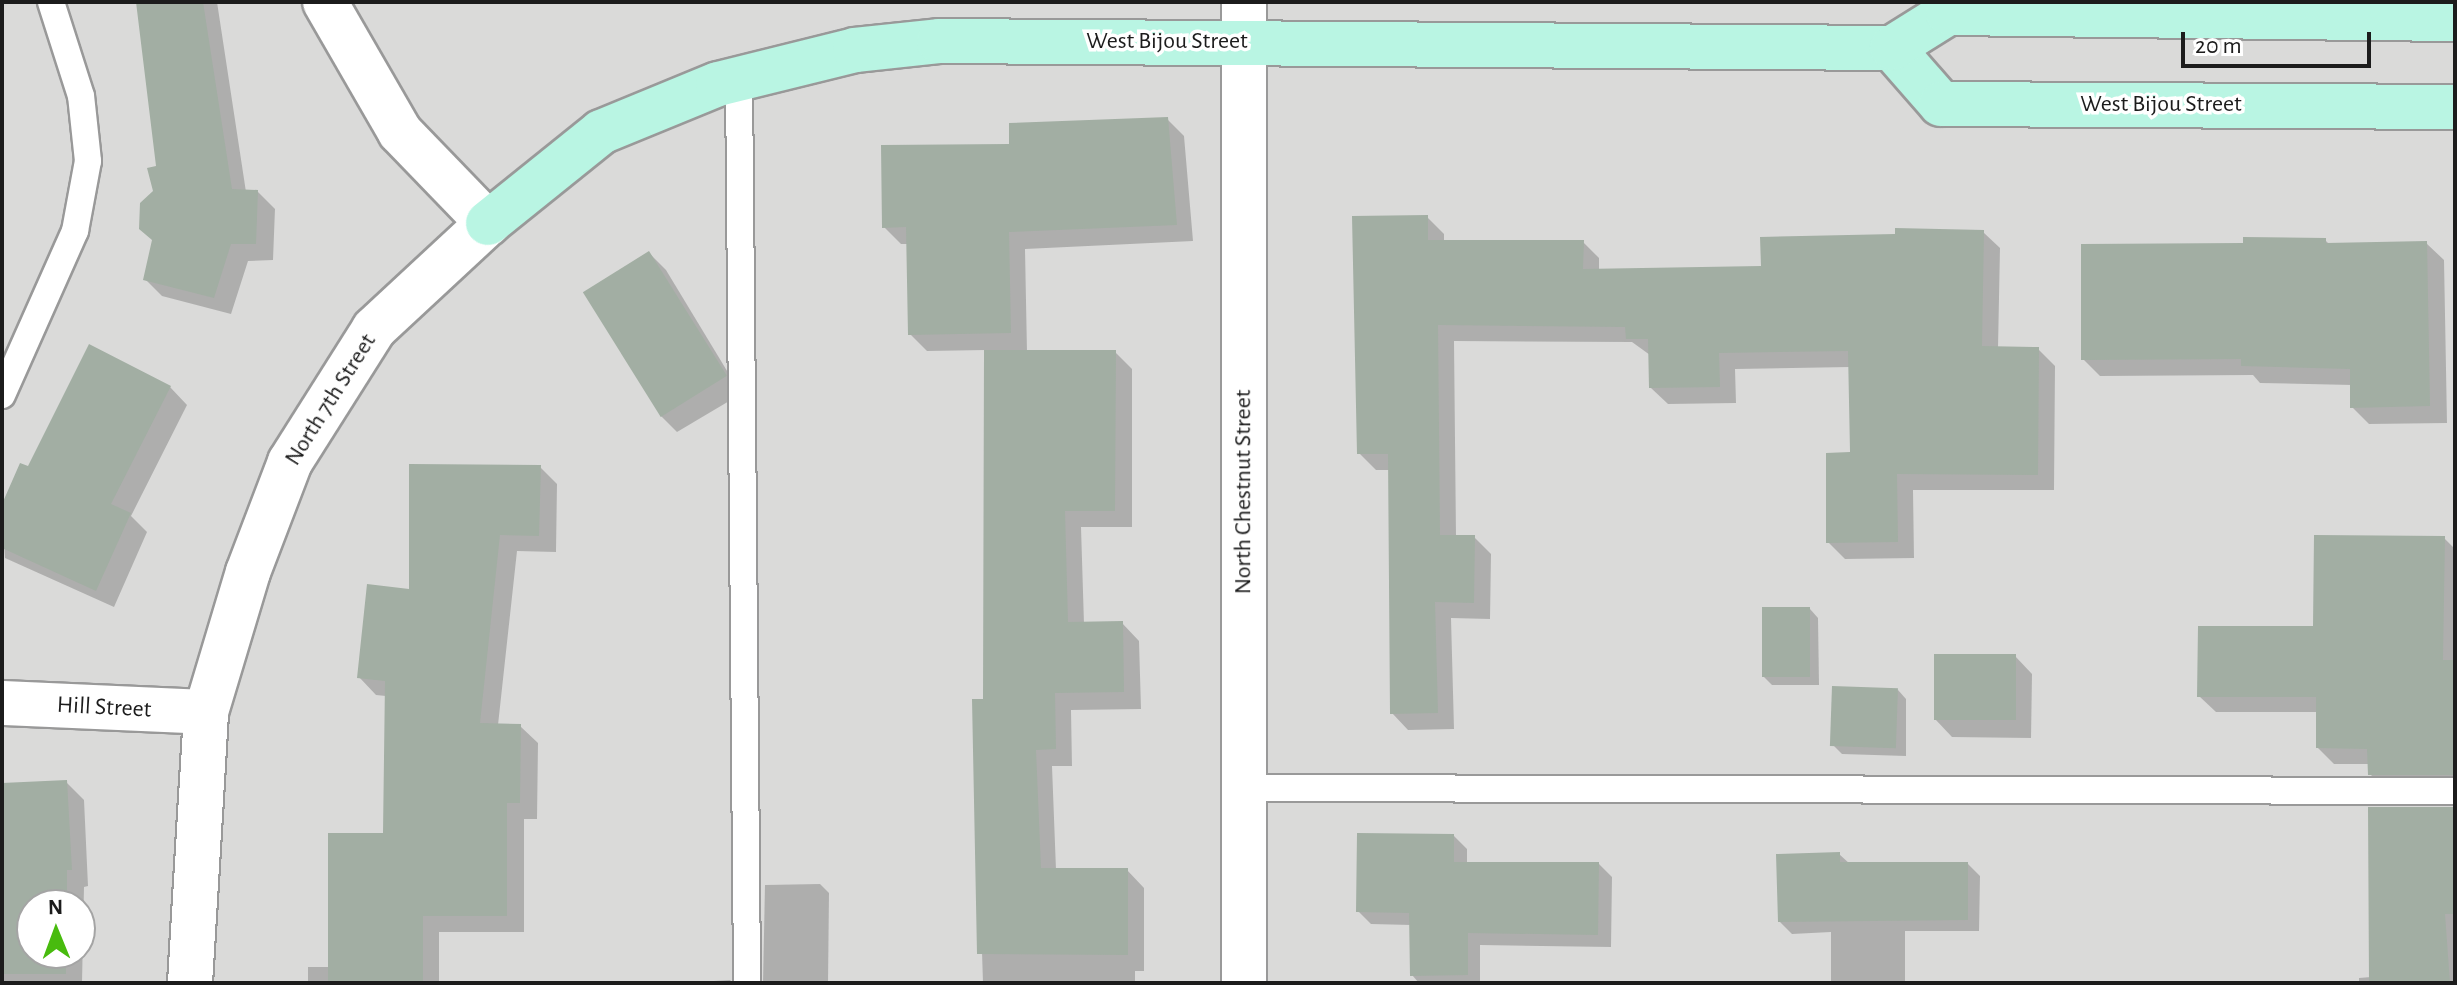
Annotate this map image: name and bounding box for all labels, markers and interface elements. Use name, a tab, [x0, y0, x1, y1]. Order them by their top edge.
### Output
scale bar	[2185, 16, 2375, 66]
street label: West Bijou Street	[1086, 28, 1248, 56]
text: 20 m	[2195, 34, 2242, 58]
street label: West Bijou Street	[2080, 91, 2242, 119]
street label: North 7th Street	[279, 329, 383, 471]
street label: North Chestnut Street	[1230, 390, 1258, 594]
street label: Hill Street	[56, 691, 152, 725]
north arrow	[16, 889, 96, 969]
text: N	[48, 896, 63, 918]

